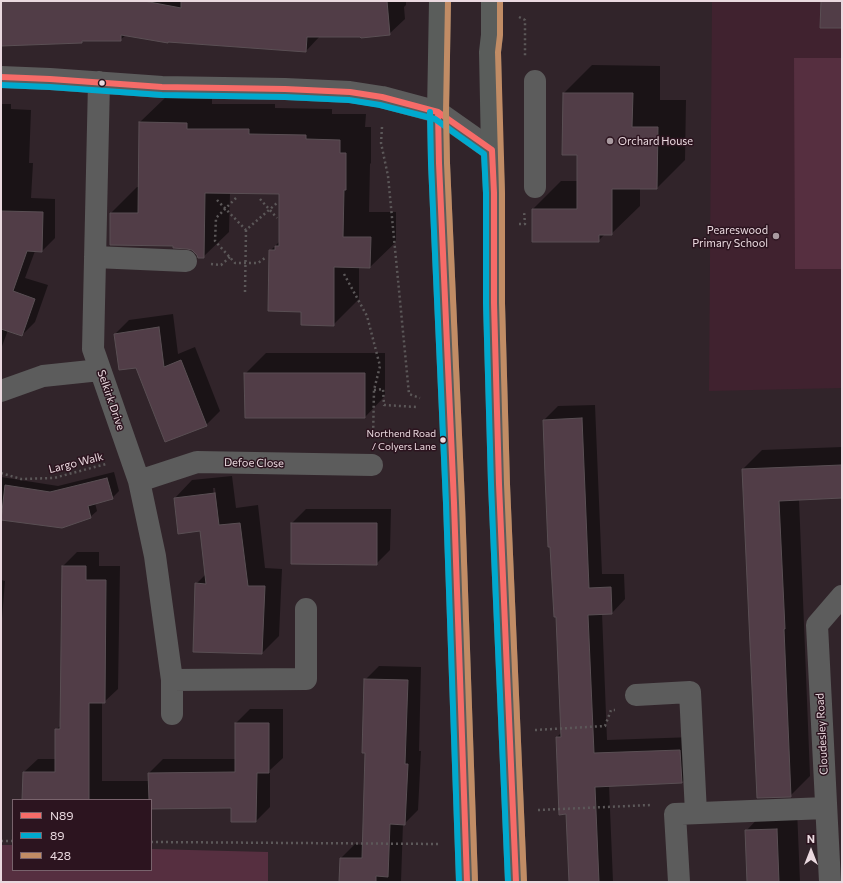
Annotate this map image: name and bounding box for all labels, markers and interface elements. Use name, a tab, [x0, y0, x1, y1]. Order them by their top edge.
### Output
unlabelled marker	[97, 78, 107, 88]
place label: Orchard House	[618, 134, 693, 148]
marker: Orchard House	[605, 136, 615, 146]
place label: Peareswood Primary School	[692, 223, 768, 249]
marker: Peareswood Primary School	[771, 231, 781, 241]
street label: Selkirk Drive	[95, 368, 127, 432]
place label: Northend Road / Colyers Lane	[367, 428, 436, 452]
marker: Northend Road / Colyers Lane	[438, 435, 448, 445]
street label: Largo Walk	[47, 450, 105, 476]
street label: Defoe Close	[224, 456, 284, 470]
street label: Cloudesley Road	[813, 693, 831, 775]
legend	[12, 799, 152, 871]
text: N89	[50, 808, 74, 822]
text: 89	[50, 828, 65, 842]
north arrow	[791, 831, 831, 871]
text: N	[807, 832, 815, 845]
text: 428	[50, 848, 71, 862]

